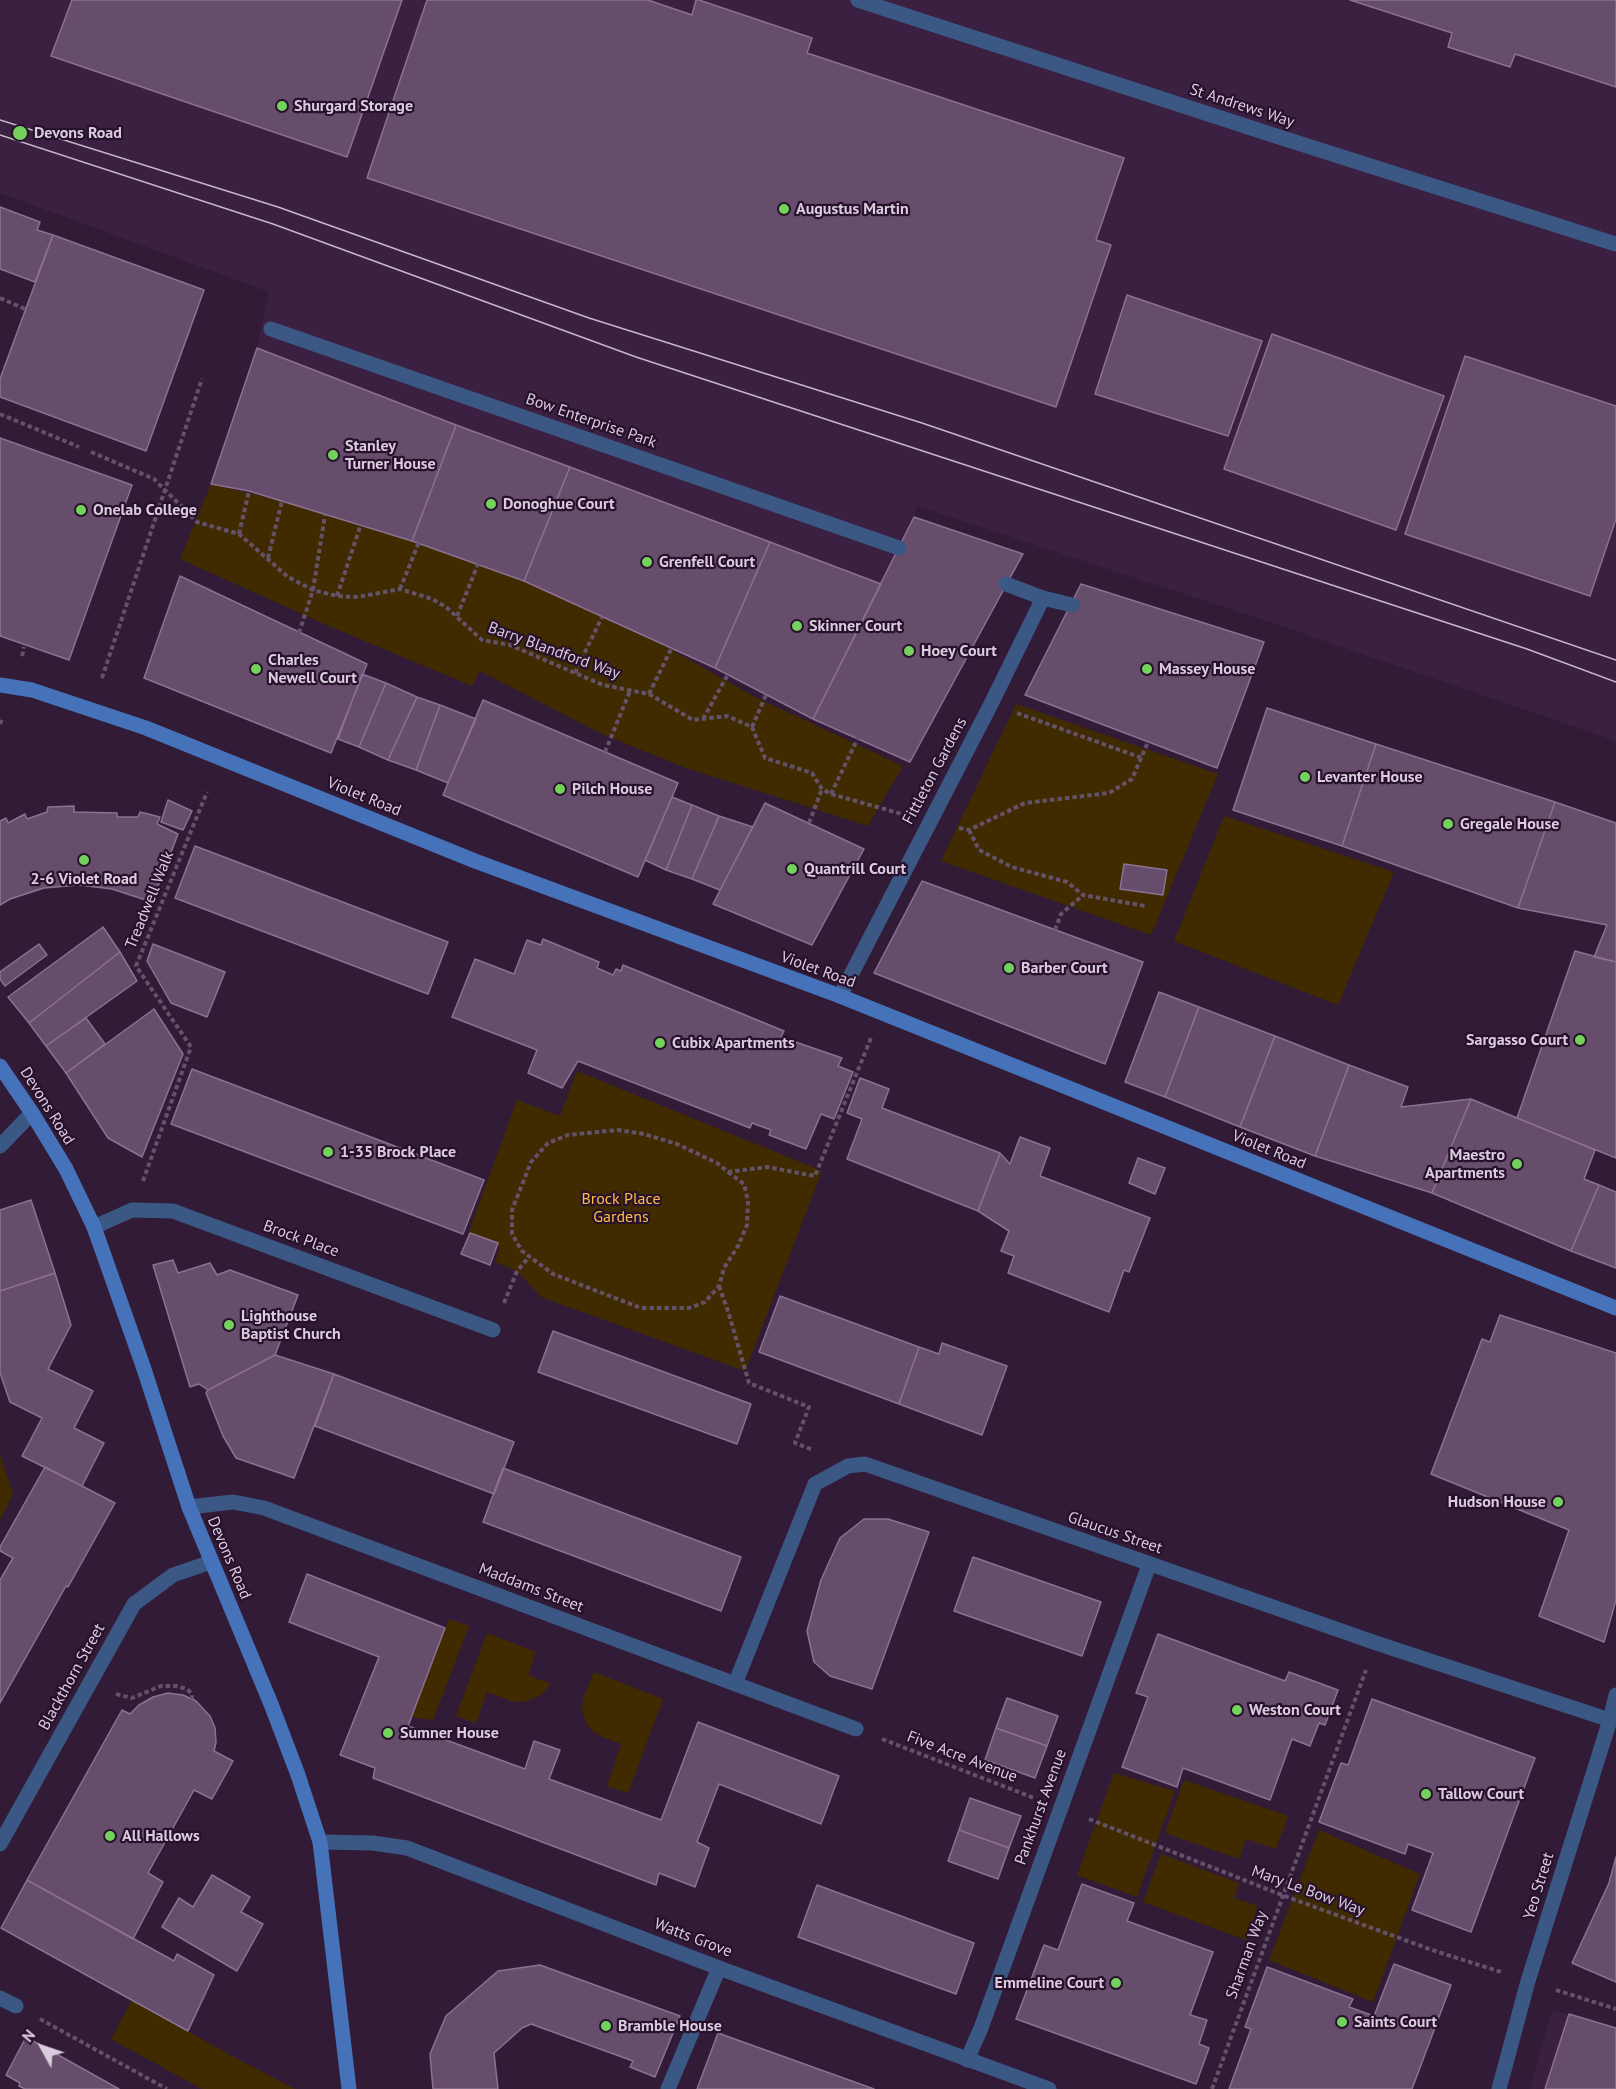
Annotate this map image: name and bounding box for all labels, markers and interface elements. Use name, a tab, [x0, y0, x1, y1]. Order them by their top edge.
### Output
street label: St Andrews Way	[1187, 80, 1297, 132]
place label: Shurgard Storage	[294, 96, 413, 116]
marker: Shurgard Storage	[275, 99, 289, 113]
place label: Devons Road	[34, 123, 122, 143]
marker: Devons Road	[11, 124, 29, 142]
place label: Augustus Martin	[796, 199, 909, 219]
marker: Augustus Martin	[777, 202, 791, 216]
street label: Bow Enterprise Park	[523, 390, 659, 452]
place label: Stanley Turner House	[345, 436, 436, 474]
marker: Stanley Turner House	[326, 448, 340, 462]
place label: Donoghue Court	[503, 494, 615, 514]
marker: Donoghue Court	[484, 497, 498, 511]
place label: Onelab College	[93, 500, 197, 520]
marker: Onelab College	[74, 503, 88, 517]
place label: Grenfell Court	[659, 552, 755, 572]
marker: Grenfell Court	[640, 555, 654, 569]
place label: Skinner Court	[809, 616, 902, 636]
street label: Barry Blandford Way	[485, 618, 623, 684]
marker: Skinner Court	[790, 619, 804, 633]
place label: Hoey Court	[921, 641, 997, 661]
marker: Hoey Court	[902, 644, 916, 658]
place label: Charles Newell Court	[268, 650, 357, 688]
place label: Massey House	[1159, 659, 1255, 679]
marker: Charles Newell Court	[249, 662, 263, 676]
marker: Massey House	[1140, 662, 1154, 676]
street label: Fittleton Gardens	[899, 714, 971, 828]
place label: Levanter House	[1317, 767, 1423, 787]
marker: Levanter House	[1298, 770, 1312, 784]
street label: Violet Road	[324, 773, 404, 821]
place label: Pilch House	[572, 779, 652, 799]
marker: Pilch House	[553, 782, 567, 796]
place label: Gregale House	[1460, 814, 1559, 834]
marker: Gregale House	[1441, 817, 1455, 831]
street label: Treadwell Walk	[122, 848, 178, 952]
marker: 2-6 Violet Road	[77, 853, 91, 867]
place label: Quantrill Court	[804, 859, 906, 879]
marker: Quantrill Court	[785, 862, 799, 876]
place label: 2-6 Violet Road	[31, 869, 137, 889]
street label: Violet Road	[778, 948, 858, 992]
place label: Barber Court	[1021, 958, 1108, 978]
marker: Barber Court	[1002, 961, 1016, 975]
place label: Sargasso Court	[1466, 1030, 1568, 1050]
place label: Cubix Apartments	[672, 1033, 795, 1053]
marker: Sargasso Court	[1573, 1033, 1587, 1047]
marker: Cubix Apartments	[653, 1036, 667, 1050]
street label: Devons Road	[16, 1064, 78, 1148]
street label: Violet Road	[1229, 1126, 1309, 1174]
place label: 1-35 Brock Place	[340, 1142, 456, 1162]
marker: 1-35 Brock Place	[321, 1145, 335, 1159]
place label: Maestro Apartments	[1425, 1145, 1505, 1183]
marker: Maestro Apartments	[1510, 1157, 1524, 1171]
park label: Brock Place Gardens	[581, 1189, 661, 1227]
street label: Brock Place	[261, 1216, 341, 1262]
place label: Lighthouse Baptist Church	[241, 1306, 341, 1344]
marker: Lighthouse Baptist Church	[222, 1318, 236, 1332]
place label: Hudson House	[1448, 1492, 1546, 1512]
marker: Hudson House	[1551, 1495, 1565, 1509]
street label: Glaucus Street	[1065, 1508, 1165, 1558]
street label: Devons Road	[203, 1514, 255, 1602]
street label: Maddams Street	[476, 1559, 586, 1617]
street label: Blackthorn Street	[35, 1620, 109, 1734]
place label: Weston Court	[1249, 1700, 1341, 1720]
marker: Weston Court	[1230, 1703, 1244, 1717]
place label: Sumner House	[400, 1723, 499, 1743]
marker: Sumner House	[381, 1726, 395, 1740]
street label: Five Acre Avenue	[904, 1727, 1020, 1787]
street label: Pankhurst Avenue	[1011, 1746, 1071, 1868]
place label: Tallow Court	[1438, 1784, 1524, 1804]
marker: Tallow Court	[1419, 1787, 1433, 1801]
place label: All Hallows	[122, 1826, 200, 1846]
marker: All Hallows	[103, 1829, 117, 1843]
street label: Yeo Street	[1520, 1850, 1558, 1922]
street label: Mary Le Bow Way	[1249, 1862, 1367, 1920]
street label: Sharman Way	[1222, 1908, 1272, 2002]
street label: Watts Grove	[651, 1914, 735, 1962]
place label: Emmeline Court	[995, 1973, 1104, 1993]
marker: Emmeline Court	[1109, 1976, 1123, 1990]
place label: Saints Court	[1354, 2012, 1437, 2032]
marker: Saints Court	[1335, 2015, 1349, 2029]
place label: Bramble House	[618, 2016, 722, 2036]
north arrow	[12, 2017, 72, 2077]
marker: Bramble House	[599, 2019, 613, 2033]
text: N	[17, 2025, 39, 2046]

